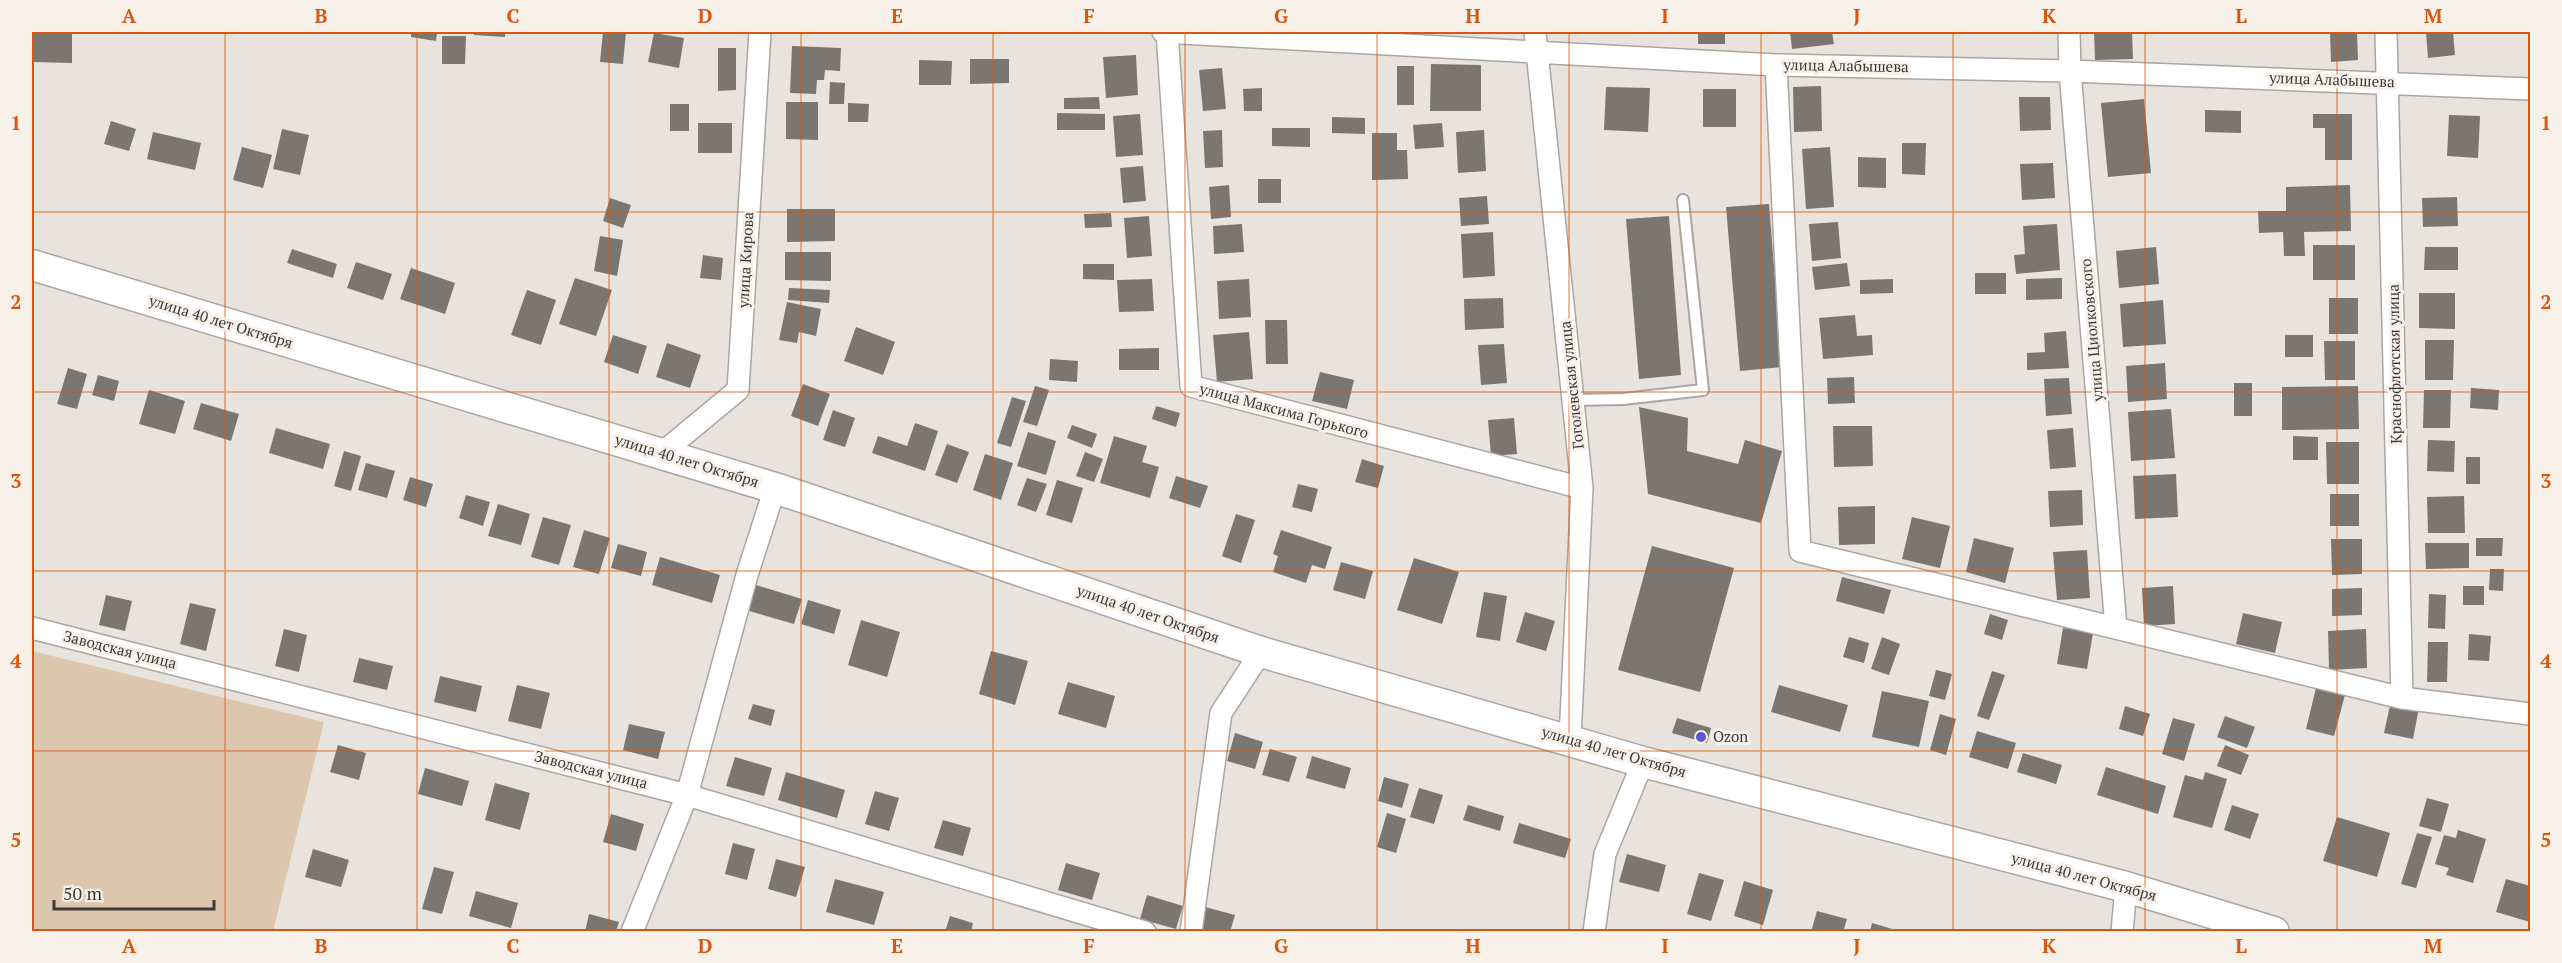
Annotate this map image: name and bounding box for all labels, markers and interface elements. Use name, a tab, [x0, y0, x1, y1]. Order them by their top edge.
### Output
text: A	[122, 2, 137, 29]
text: B	[315, 2, 328, 29]
text: C	[506, 2, 520, 29]
text: D	[698, 2, 712, 29]
text: E	[891, 2, 903, 29]
text: F	[1083, 2, 1095, 29]
text: G	[1274, 2, 1288, 29]
text: H	[1465, 2, 1481, 29]
text: I	[1661, 2, 1669, 29]
text: J	[1853, 2, 1861, 29]
text: K	[2042, 2, 2057, 29]
text: L	[2235, 2, 2247, 29]
text: M	[2424, 2, 2443, 29]
street label: улица Алабышева	[1782, 54, 1909, 76]
street label: улица Алабышева	[2268, 67, 2396, 91]
text: 1	[10, 109, 22, 136]
text: 1	[2540, 109, 2552, 136]
street label: улица Кирова	[732, 211, 758, 309]
street label: улица Циолковского	[2075, 258, 2107, 403]
street label: Краснофлотская улица	[2383, 283, 2405, 444]
text: 2	[10, 288, 22, 315]
text: 2	[2540, 288, 2552, 315]
street label: улица 40 лет Октября	[146, 289, 296, 352]
street label: Гоголевская улица	[1554, 320, 1588, 450]
street label: улица Максима Горького	[1197, 378, 1371, 442]
street label: улица 40 лет Октября	[612, 428, 762, 491]
text: 3	[10, 467, 22, 494]
text: 3	[2540, 467, 2552, 494]
street label: улица 40 лет Октября	[1074, 579, 1222, 647]
street label: Заводская улица	[62, 625, 179, 673]
text: 4	[10, 647, 22, 674]
text: 4	[2540, 647, 2552, 674]
street label: улица 40 лет Октября	[1539, 721, 1689, 781]
place label: Ozon	[1713, 726, 1748, 746]
marker: Ozon	[1694, 730, 1708, 744]
street label: Заводская улица	[533, 745, 650, 793]
text: 5	[10, 826, 22, 853]
text: 5	[2540, 826, 2552, 853]
street label: улица 40 лет Октября	[2009, 847, 2159, 905]
scale bar	[54, 873, 214, 911]
text: 50 m	[63, 881, 103, 905]
text: A	[122, 932, 137, 959]
text: B	[315, 932, 328, 959]
text: C	[506, 932, 520, 959]
text: D	[698, 932, 712, 959]
text: E	[891, 932, 903, 959]
text: F	[1083, 932, 1095, 959]
text: G	[1274, 932, 1288, 959]
text: H	[1465, 932, 1481, 959]
text: I	[1661, 932, 1669, 959]
text: J	[1853, 932, 1861, 959]
text: K	[2042, 932, 2057, 959]
text: L	[2235, 932, 2247, 959]
text: M	[2424, 932, 2443, 959]

